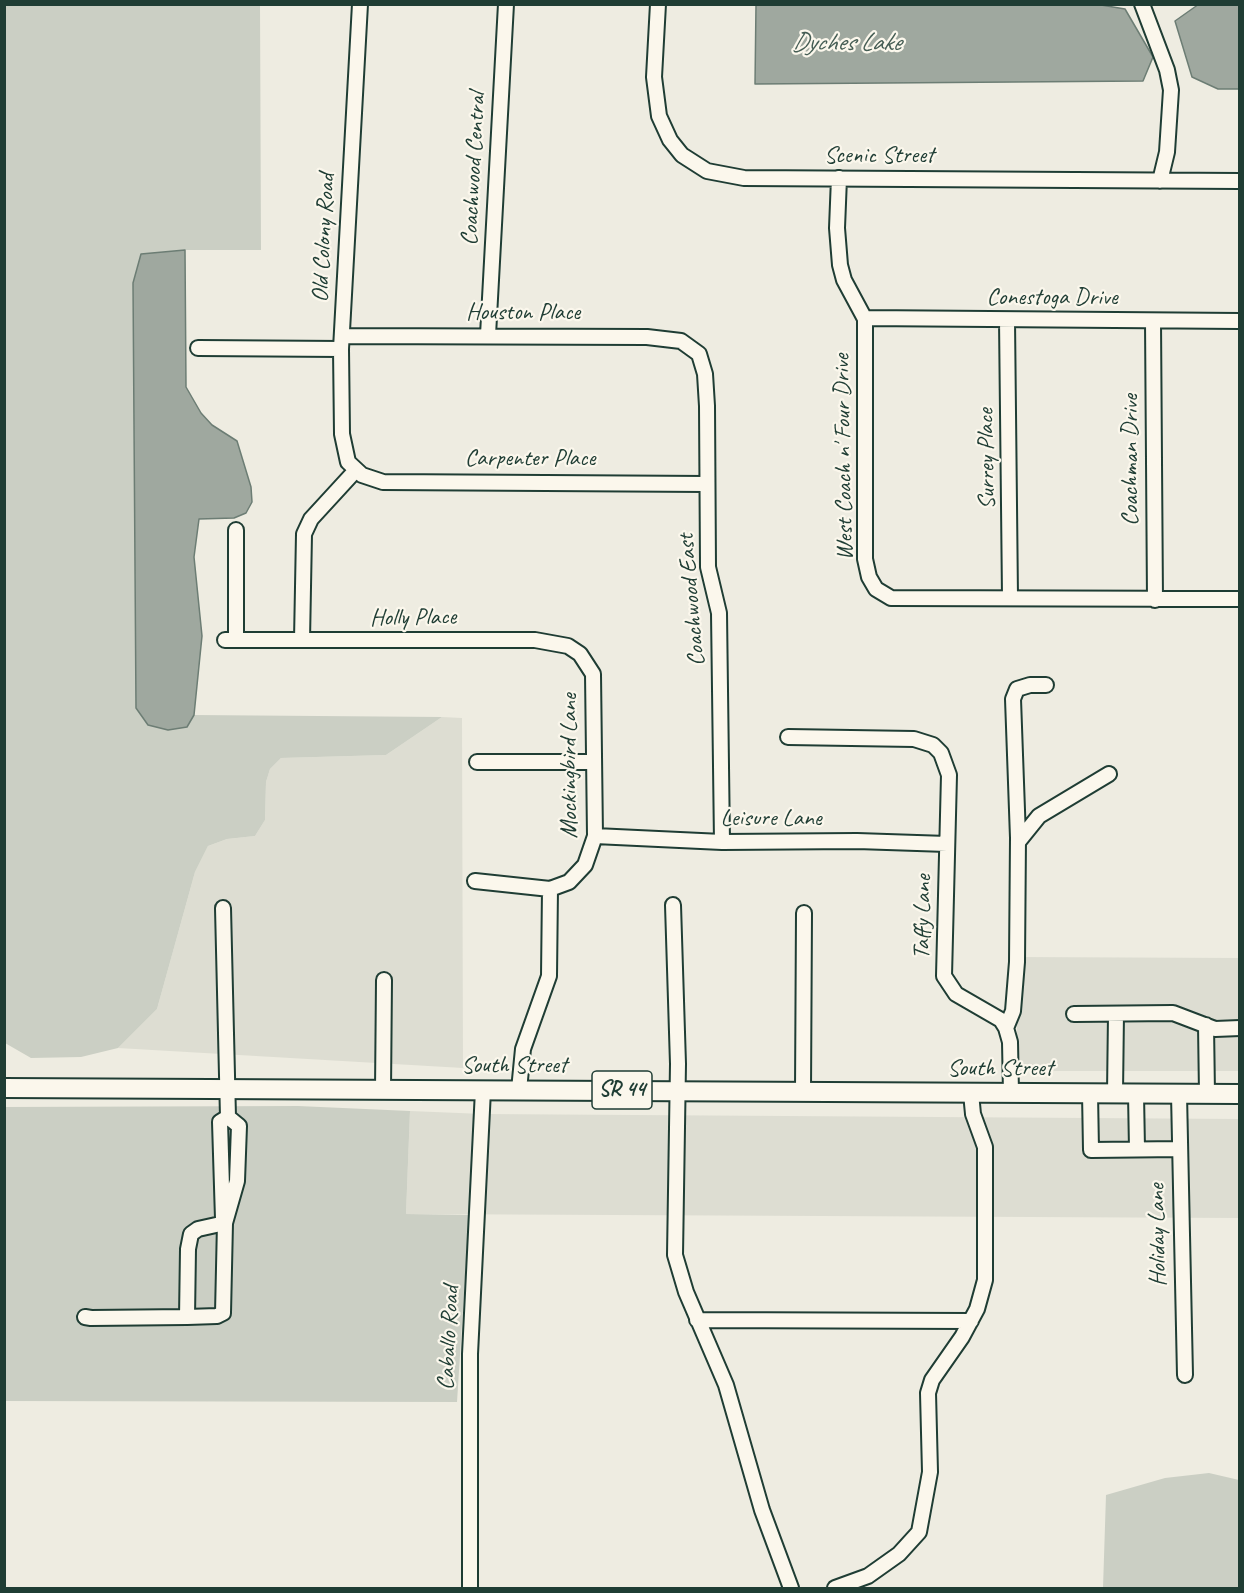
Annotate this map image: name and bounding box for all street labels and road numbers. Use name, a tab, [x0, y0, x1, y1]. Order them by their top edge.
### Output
street label: Coachwood Central	[456, 92, 492, 246]
street label: Scenic Street	[824, 142, 934, 170]
street label: Old Colony Road	[306, 173, 342, 303]
street label: Conestoga Drive	[987, 284, 1117, 312]
street label: Houston Place	[466, 299, 580, 327]
street label: West Coach n' Four Drive	[828, 353, 860, 561]
street label: Coachman Drive	[1117, 394, 1145, 526]
street label: Surrey Place	[972, 408, 1002, 510]
street label: Carpenter Place	[465, 445, 595, 473]
street label: Coachwood East	[672, 533, 712, 667]
street label: Holly Place	[370, 603, 456, 633]
street label: Mockingbird Lane	[556, 694, 584, 838]
street label: Leisure Lane	[720, 805, 822, 833]
street label: Taffy Lane	[908, 874, 938, 960]
street label: South Street	[461, 1052, 567, 1080]
street label: South Street	[947, 1055, 1053, 1083]
road number: SR 44	[592, 1071, 652, 1109]
street label: Holiday Lane	[1143, 1183, 1173, 1287]
street label: Caballo Road	[432, 1285, 466, 1391]

